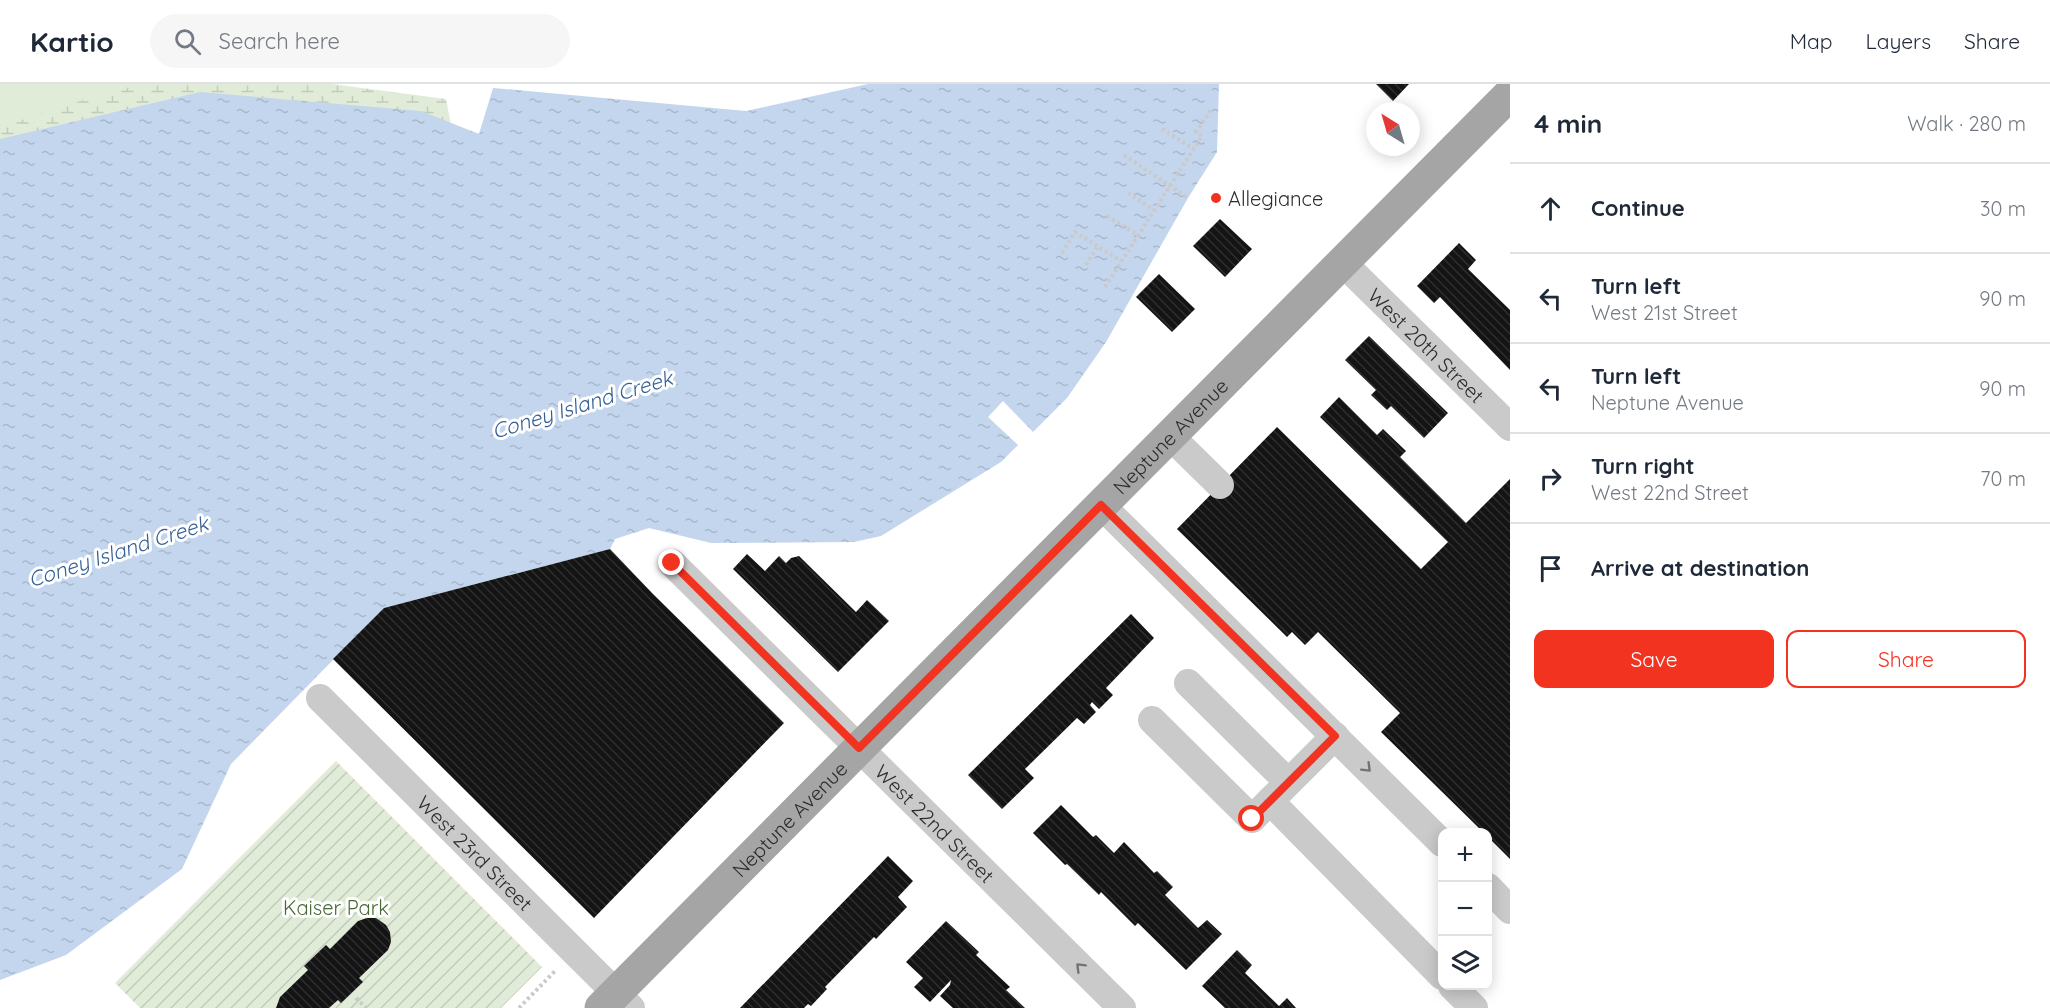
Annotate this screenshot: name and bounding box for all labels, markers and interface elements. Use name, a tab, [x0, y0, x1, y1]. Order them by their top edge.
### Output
search box	[150, 14, 570, 68]
text: Kartio	[30, 24, 114, 59]
icon: search	[171, 25, 204, 58]
text: Search here	[219, 27, 340, 55]
text: Map	[1790, 28, 1833, 54]
text: Layers	[1866, 28, 1931, 54]
text: Share	[1964, 28, 2020, 54]
north arrow	[1366, 102, 1420, 156]
text: 4 min	[1534, 107, 1602, 140]
text: Walk · 280 m	[1907, 111, 2026, 136]
place label: Allegiance	[1228, 186, 1323, 211]
marker: Allegiance	[1209, 191, 1223, 205]
icon: ahead	[1534, 192, 1567, 225]
text: Continue	[1591, 194, 1685, 222]
text: 30 m	[1980, 196, 2026, 221]
text: Turn left	[1591, 272, 1681, 300]
street label: West 20th Street	[1363, 282, 1490, 408]
icon: left	[1534, 282, 1567, 315]
text: 90 m	[1979, 286, 2026, 311]
text: West 21st Street	[1591, 300, 1738, 325]
text: Turn left	[1591, 362, 1681, 390]
water label: Coney Island Creek	[489, 364, 677, 444]
icon: left	[1534, 372, 1567, 405]
street label: Neptune Avenue	[1107, 373, 1233, 499]
text: 90 m	[1979, 376, 2026, 401]
text: Neptune Avenue	[1591, 390, 1744, 415]
text: Turn right	[1591, 452, 1695, 480]
icon: right	[1534, 462, 1567, 495]
text: 70 m	[1980, 466, 2026, 491]
text: West 22nd Street	[1591, 480, 1749, 505]
water label: Coney Island Creek	[25, 509, 213, 592]
route end	[658, 549, 684, 575]
icon: arrive	[1534, 552, 1567, 585]
text: Arrive at destination	[1591, 554, 1809, 582]
button: Save	[1534, 630, 1774, 688]
button: Share	[1786, 630, 2026, 688]
street label: Neptune Avenue	[726, 756, 852, 882]
street label: West 22nd Street	[870, 759, 1000, 888]
one-way arrow	[1359, 760, 1370, 771]
street label: West 23rd Street	[412, 790, 538, 916]
route start	[1238, 805, 1264, 831]
map controls	[1438, 828, 1492, 990]
button: +	[1438, 828, 1492, 882]
button: −	[1438, 882, 1492, 936]
park label: Kaiser Park	[283, 895, 389, 920]
button: layers	[1438, 936, 1492, 990]
one-way arrow	[1077, 963, 1088, 974]

